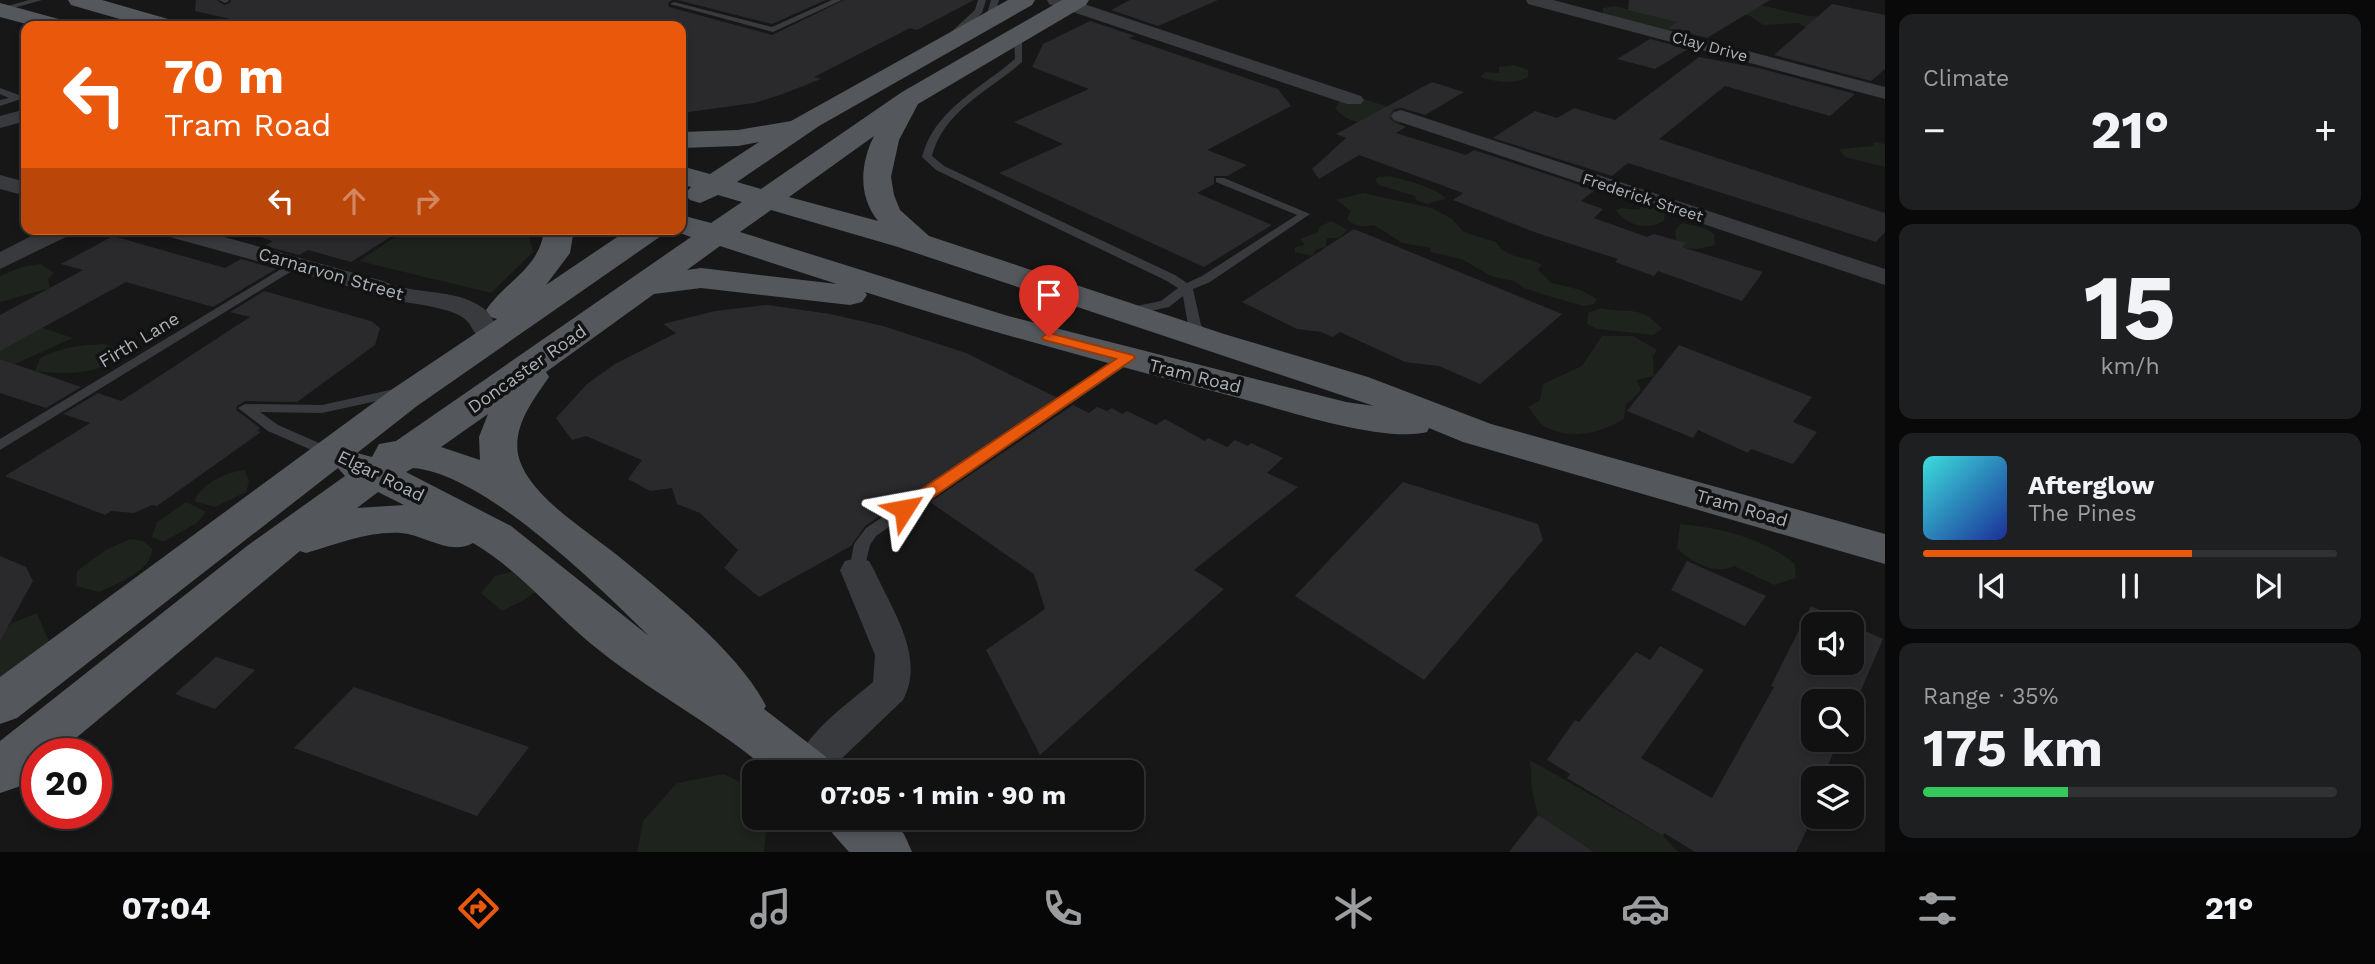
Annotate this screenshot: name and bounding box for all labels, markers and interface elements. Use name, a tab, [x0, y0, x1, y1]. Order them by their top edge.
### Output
street label: Clay Drive	[1670, 27, 1750, 66]
text: 70 m	[164, 47, 284, 105]
icon: left	[49, 49, 140, 140]
text: Climate	[1923, 65, 2009, 92]
text: 21°	[2090, 100, 2170, 161]
text: Tram Road	[164, 106, 331, 144]
text: −	[1923, 108, 1946, 152]
text: +	[2314, 108, 2337, 152]
street label: Frederick Street	[1580, 169, 1706, 226]
icon: left	[262, 182, 300, 220]
icon: ahead	[335, 182, 373, 220]
icon: right	[408, 182, 446, 220]
street label: Carnarvon Street	[256, 243, 407, 304]
text: 15	[2084, 254, 2176, 361]
pin	[1019, 265, 1079, 337]
icon: arrive	[1030, 276, 1068, 314]
street label: Firth Lane	[95, 307, 183, 372]
street label: Doncaster Road	[464, 320, 590, 417]
text: km/h	[2100, 353, 2160, 380]
street label: Tram Road	[1147, 354, 1243, 397]
street label: Elgar Road	[334, 446, 428, 506]
text: Afterglow	[2028, 470, 2154, 500]
position arrow	[867, 472, 941, 546]
street label: Tram Road	[1694, 484, 1790, 531]
text: The Pines	[2028, 500, 2137, 527]
icon: previous	[1973, 567, 2011, 605]
icon: pause	[2111, 567, 2149, 605]
icon: next	[2249, 567, 2287, 605]
map controls	[1801, 612, 1864, 829]
button: sound	[1801, 612, 1864, 675]
text: Range · 35%	[1923, 683, 2058, 710]
button: search	[1801, 689, 1864, 752]
text: 175 km	[1923, 718, 2103, 779]
speed limit sign: 20	[21, 738, 112, 829]
button: layers	[1801, 766, 1864, 829]
text: 07:05 · 1 min · 90 m	[820, 780, 1066, 810]
icon: directions	[454, 884, 503, 933]
icon: music	[746, 884, 795, 933]
icon: phone	[1038, 884, 1087, 933]
icon: climate	[1329, 884, 1378, 933]
icon: car	[1621, 884, 1670, 933]
icon: filters	[1913, 884, 1962, 933]
text: 07:04	[121, 889, 211, 927]
text: 21°	[2205, 889, 2254, 927]

